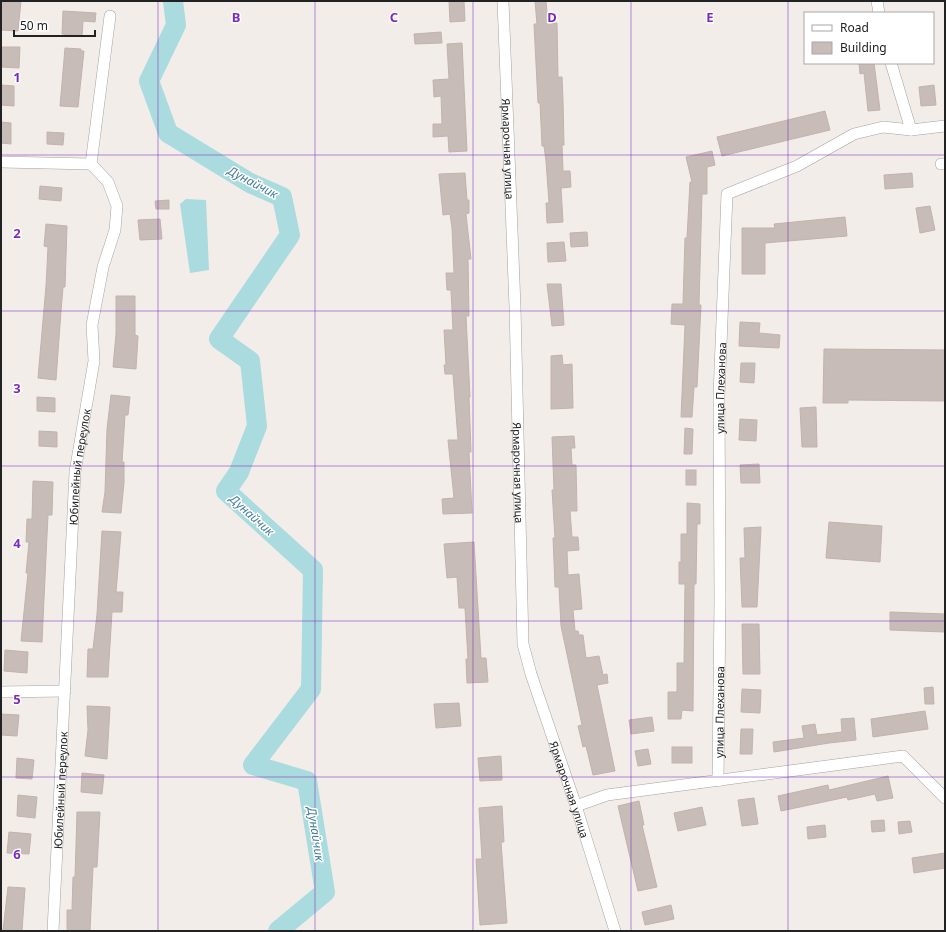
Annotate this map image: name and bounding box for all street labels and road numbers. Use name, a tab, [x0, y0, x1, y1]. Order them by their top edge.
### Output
street label: Ярмарочная улица	[499, 98, 518, 200]
street label: улица Плеханова	[711, 342, 729, 434]
street label: Юбилейный переулок	[65, 407, 93, 526]
street label: Ярмарочная улица	[510, 422, 528, 524]
street label: улица Плеханова	[711, 666, 727, 758]
street label: Юбилейный переулок	[49, 731, 70, 849]
street label: Ярмарочная улица	[547, 739, 593, 840]

